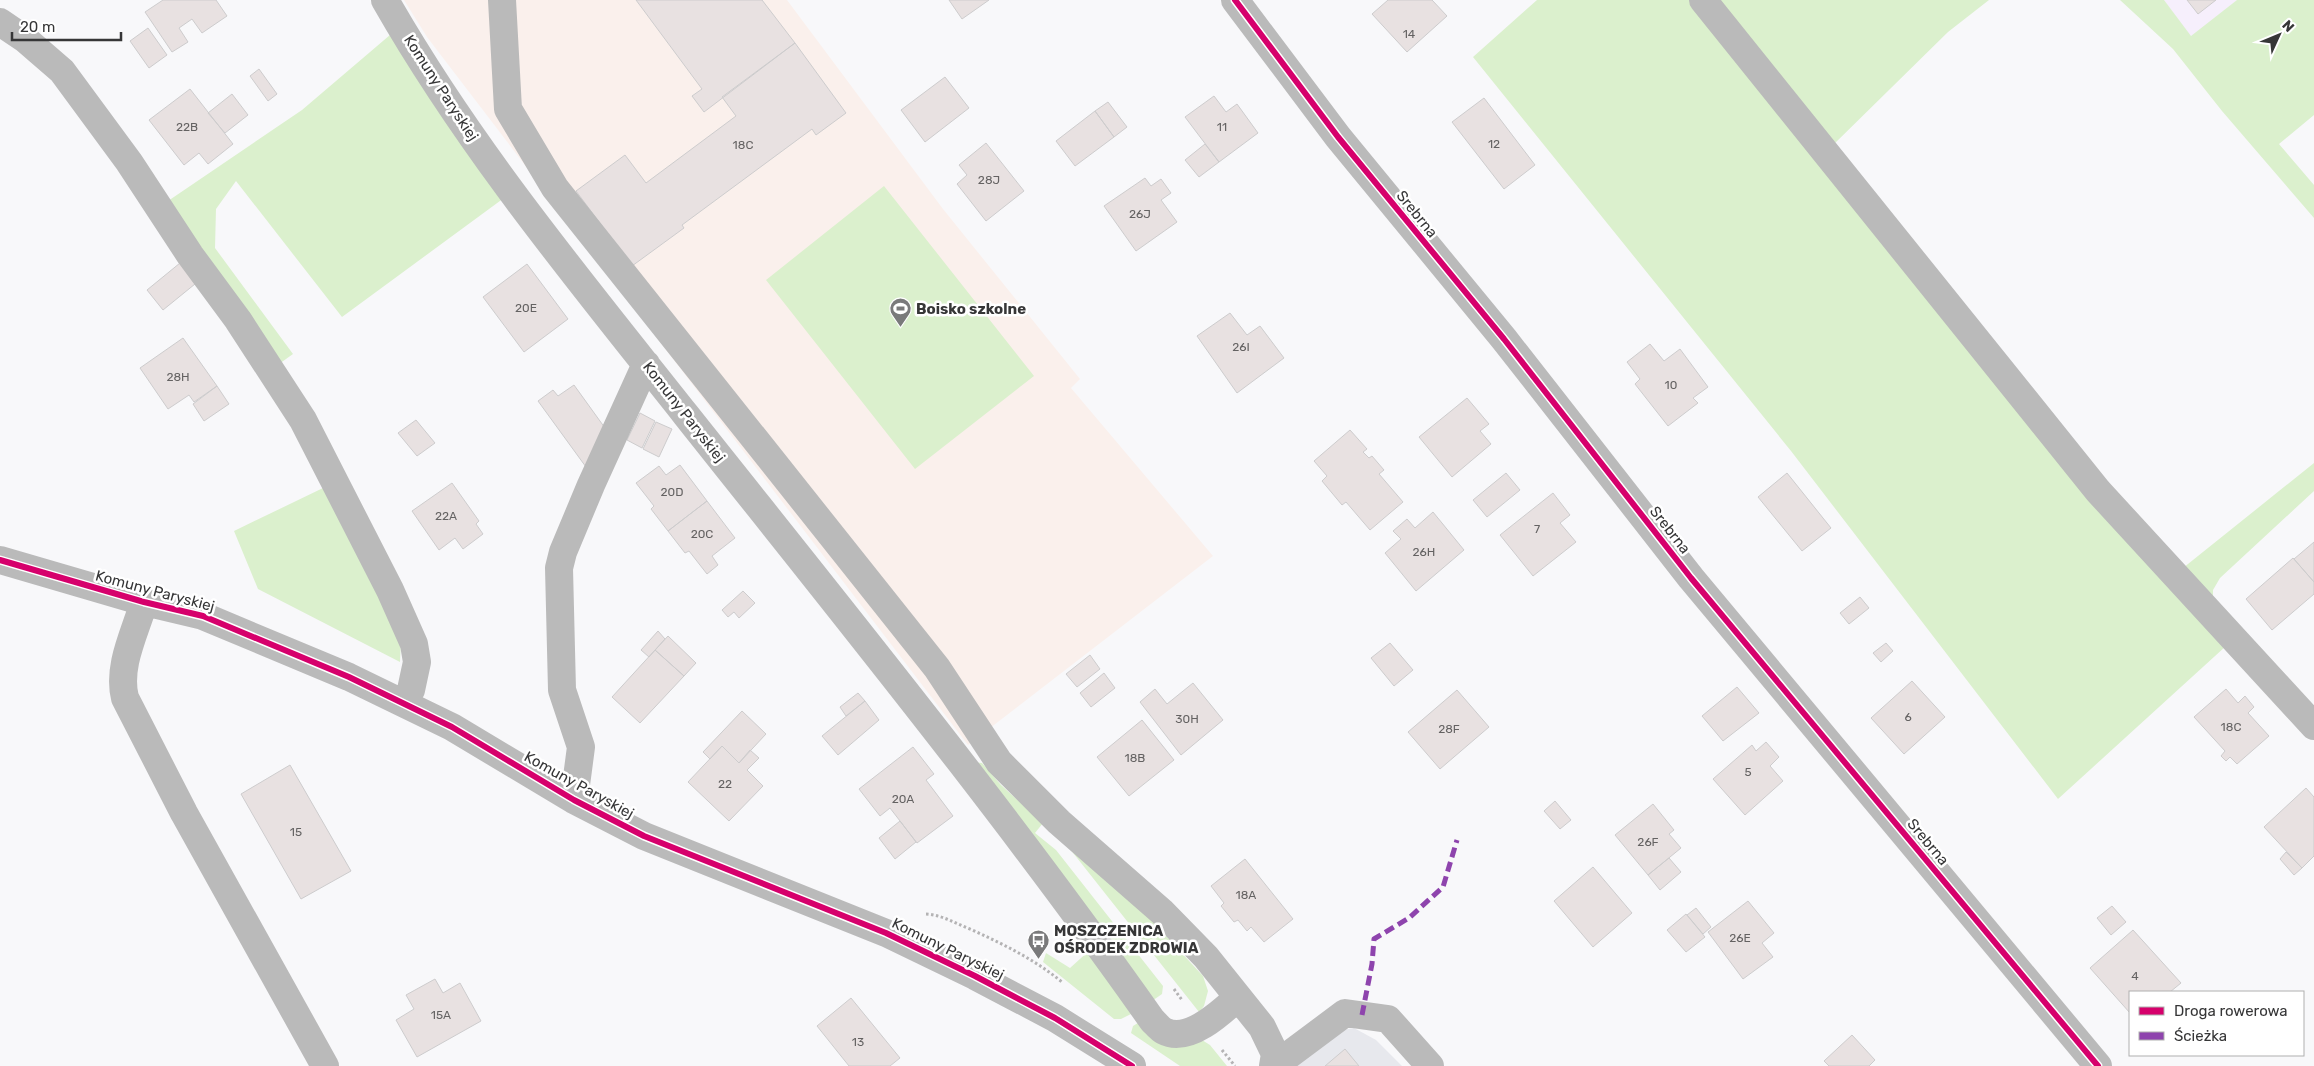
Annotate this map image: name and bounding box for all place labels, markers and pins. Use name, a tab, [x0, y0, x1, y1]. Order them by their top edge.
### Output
sports icon: Boisko szkolne	[888, 297, 912, 328]
place label: Boisko szkolne	[916, 300, 1026, 318]
place label: MOSZCZENICA OŚRODEK ZDROWIA	[1054, 922, 1199, 957]
bus stop icon: MOSZCZENICA OŚRODEK ZDROWIA	[1026, 928, 1050, 959]

